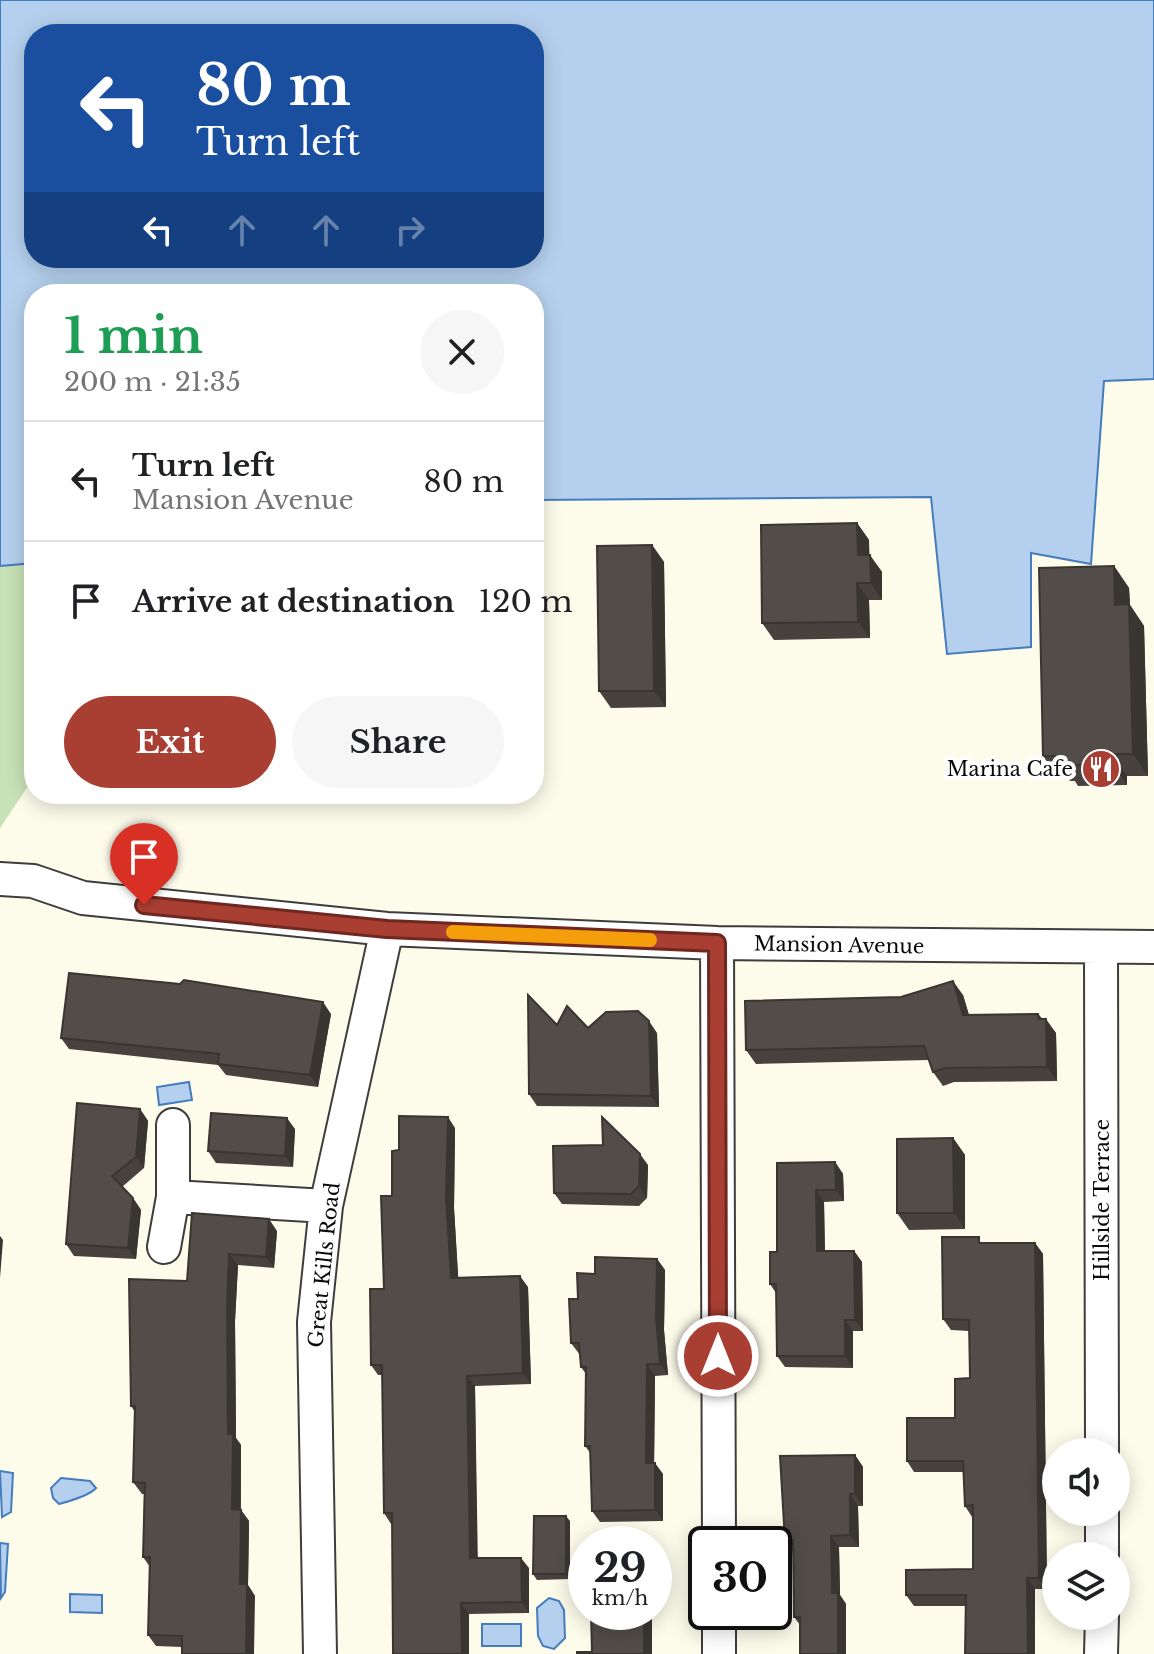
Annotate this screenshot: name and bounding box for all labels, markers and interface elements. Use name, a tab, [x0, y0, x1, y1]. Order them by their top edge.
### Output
text: 80 m	[196, 51, 351, 120]
icon: left	[64, 56, 168, 160]
text: Turn left	[196, 120, 360, 165]
icon: left	[136, 208, 180, 252]
icon: ahead	[220, 208, 264, 252]
icon: ahead	[304, 208, 348, 252]
icon: right	[388, 208, 432, 252]
text: 1 min	[64, 306, 203, 366]
button: close	[420, 310, 504, 394]
text: 200 m · 21:35	[64, 366, 241, 398]
text: Turn left	[132, 447, 275, 484]
icon: left	[64, 459, 108, 503]
text: 80 m	[424, 463, 504, 500]
text: Mansion Avenue	[132, 484, 354, 516]
icon: arrive	[64, 579, 108, 623]
text: Arrive at destination	[132, 583, 455, 620]
text: 120 m	[479, 583, 573, 620]
button: Exit	[64, 696, 276, 788]
button: Share	[292, 696, 504, 788]
restaurant icon: Marina Cafe	[1080, 748, 1122, 790]
place label: Marina Cafe	[947, 757, 1073, 781]
pin	[110, 823, 178, 905]
icon: arrive	[122, 835, 166, 879]
street label: Mansion Avenue	[754, 932, 924, 958]
street label: Hillside Terrace	[1090, 1119, 1114, 1281]
street label: Great Kills Road	[303, 1181, 345, 1349]
position arrow	[676, 1314, 760, 1398]
map controls	[1042, 1438, 1130, 1630]
button: sound	[1042, 1438, 1130, 1526]
speed limit sign: 30	[688, 1526, 792, 1630]
button: layers	[1042, 1542, 1130, 1630]
text: 29	[594, 1543, 647, 1593]
text: km/h	[592, 1586, 648, 1610]

